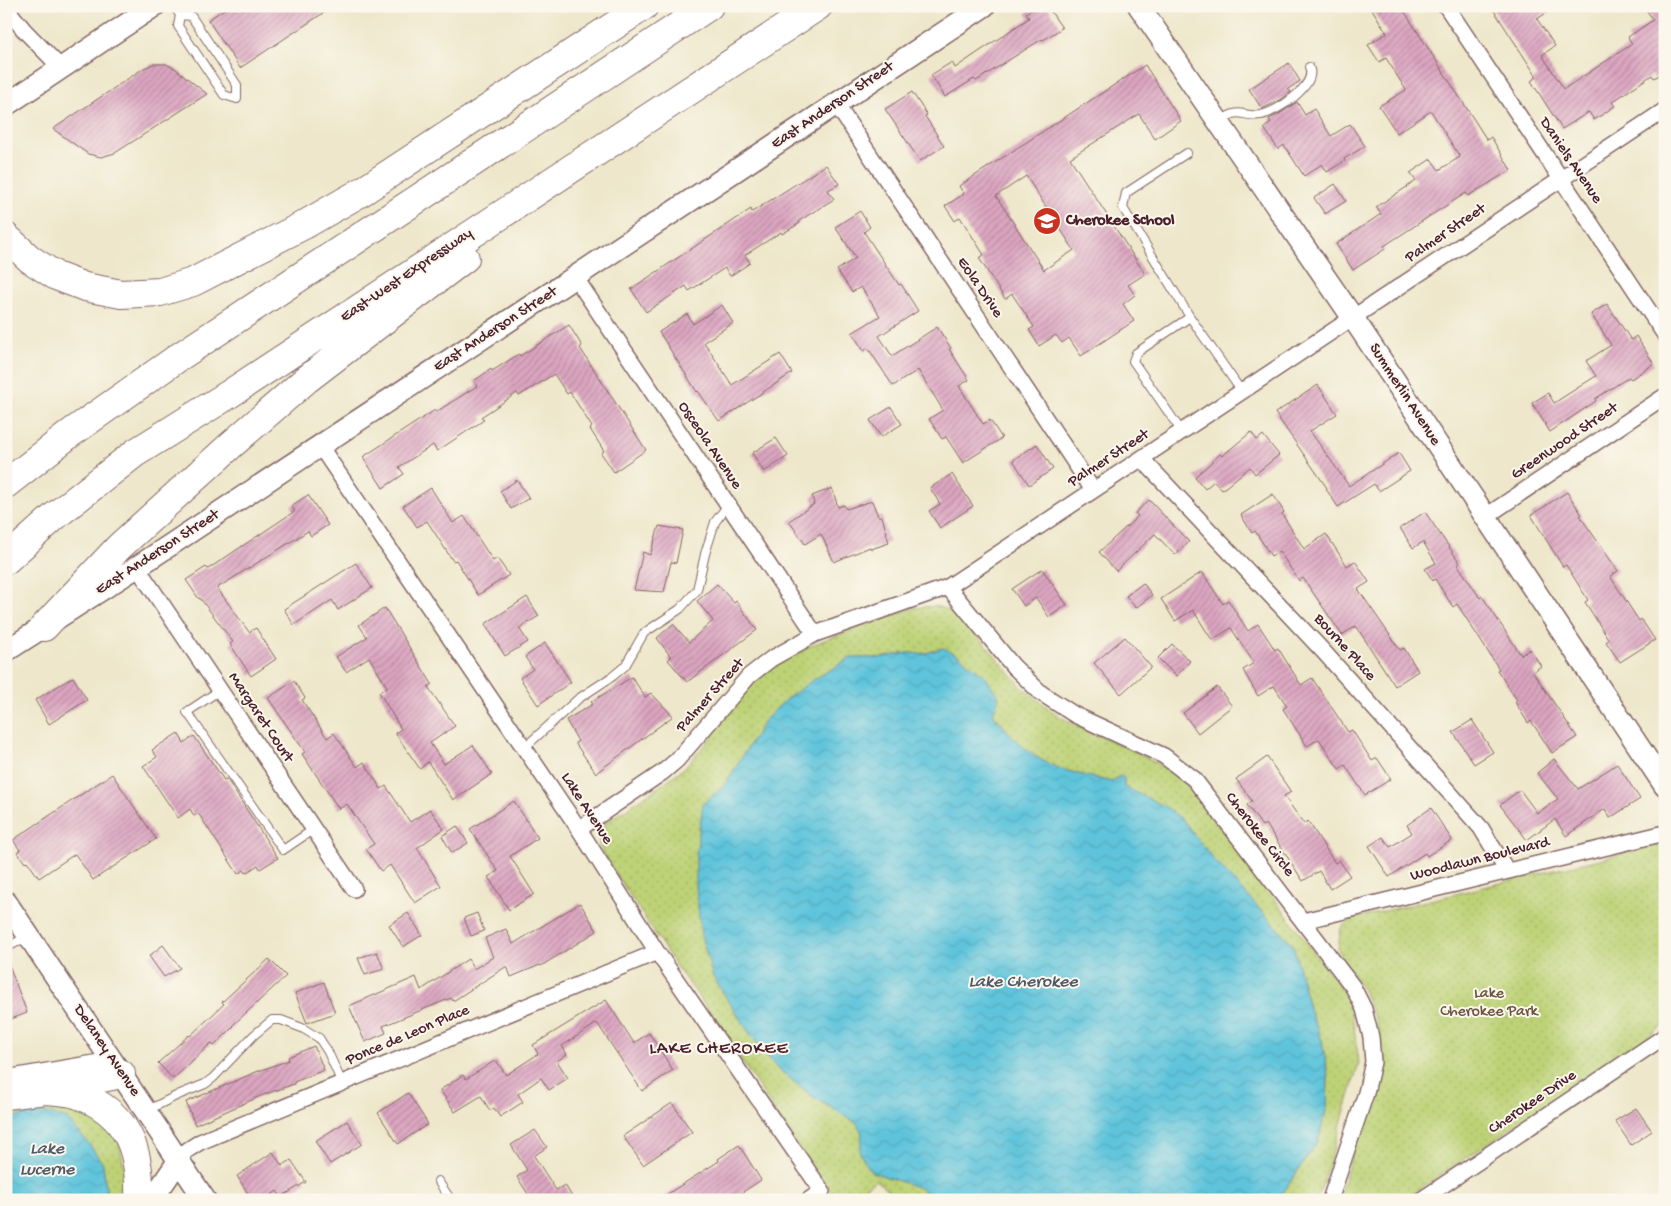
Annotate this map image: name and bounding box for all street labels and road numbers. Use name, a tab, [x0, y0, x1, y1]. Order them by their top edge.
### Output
street label: East Anderson Street	[768, 57, 899, 154]
street label: Daniels Avenue	[1534, 113, 1606, 208]
street label: Palmer Street	[1401, 199, 1491, 268]
street label: East-West Expressway	[337, 225, 477, 327]
street label: Eola Drive	[952, 254, 1007, 323]
street label: East Anderson Street	[431, 282, 563, 377]
street label: Summerlin Avenue	[1364, 340, 1445, 450]
street label: Osceola Avenue	[673, 398, 746, 494]
street label: Greenwood Street	[1508, 398, 1623, 485]
street label: Palmer Street	[1064, 425, 1154, 493]
street label: East Anderson Street	[93, 505, 225, 600]
street label: Bourne Place	[1308, 610, 1380, 686]
street label: Palmer Street	[672, 654, 750, 738]
street label: Margaret Court	[223, 669, 298, 768]
street label: Lake Avenue	[556, 769, 617, 849]
street label: Cherokee Circle	[1220, 789, 1298, 882]
street label: Woodlawn Boulevard	[1409, 833, 1553, 886]
street label: Delaney Avenue	[68, 1001, 144, 1101]
street label: Ponce de Leon Place	[342, 1001, 473, 1071]
street label: Cherokee Drive	[1485, 1066, 1581, 1139]

